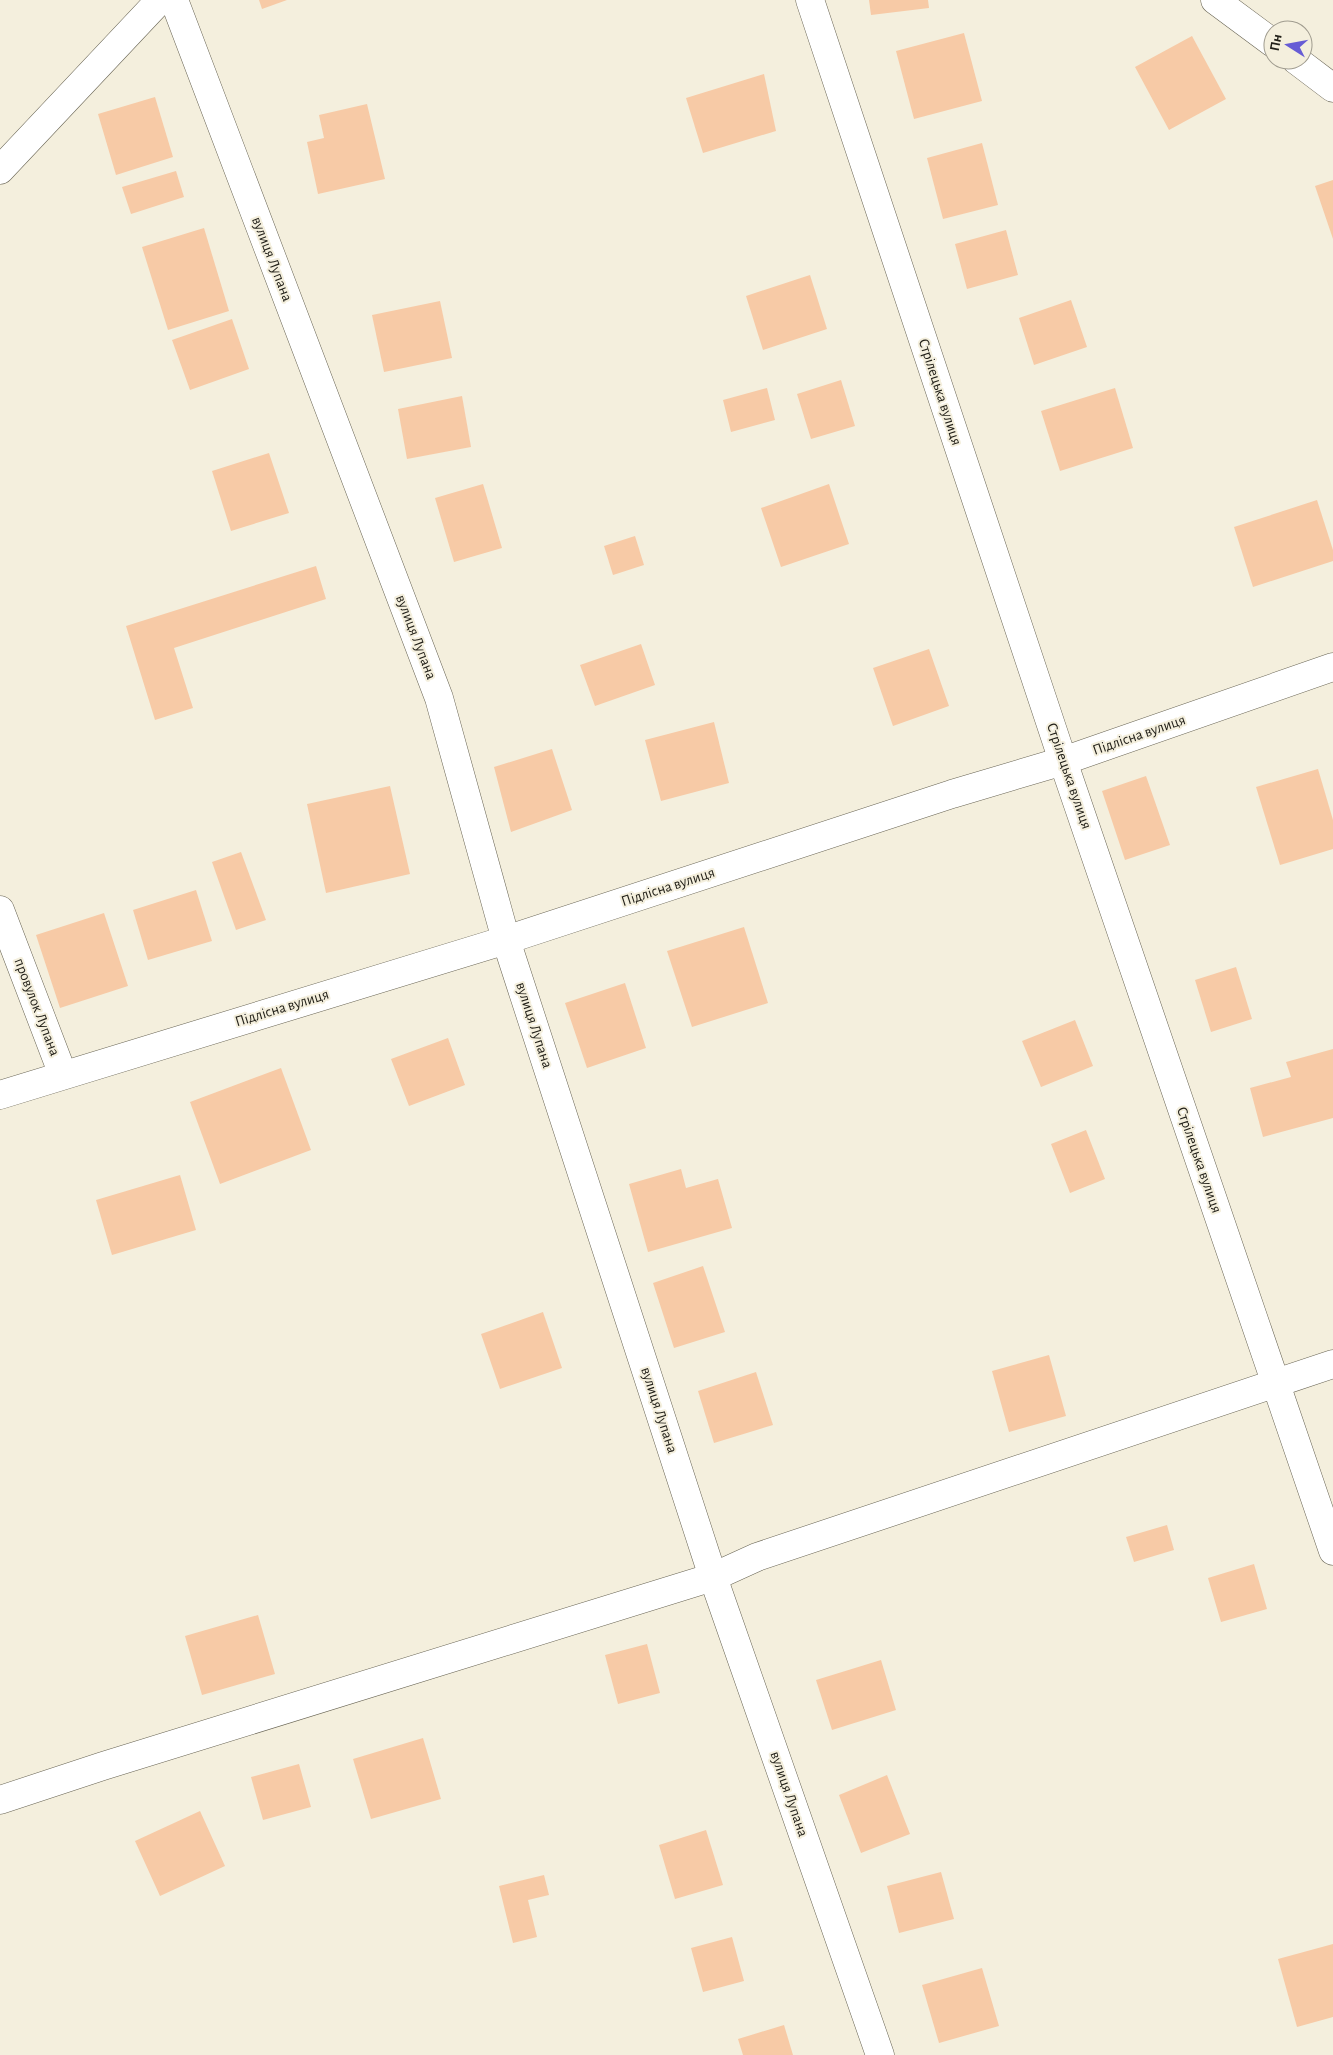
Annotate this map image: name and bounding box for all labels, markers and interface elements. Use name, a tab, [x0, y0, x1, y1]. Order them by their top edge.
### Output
north arrow	[1263, 20, 1313, 70]
text: Пн	[1268, 33, 1285, 52]
street label: вулиця Лупана	[249, 215, 295, 304]
street label: Стрілецька вулиця	[916, 337, 964, 447]
street label: вулиця Лупана	[393, 593, 439, 682]
street label: Підлісна вулиця	[1091, 712, 1187, 758]
street label: Стрілецька вулиця	[1044, 721, 1094, 831]
street label: Підлісна вулиця	[619, 865, 717, 909]
street label: провулок Лупана	[11, 956, 63, 1058]
street label: вулиця Лупана	[513, 980, 555, 1070]
street label: Підлісна вулиця	[233, 987, 331, 1029]
street label: Стрілецька вулиця	[1174, 1105, 1224, 1215]
street label: вулиця Лупана	[638, 1365, 680, 1455]
street label: вулиця Лупана	[767, 1749, 811, 1839]

